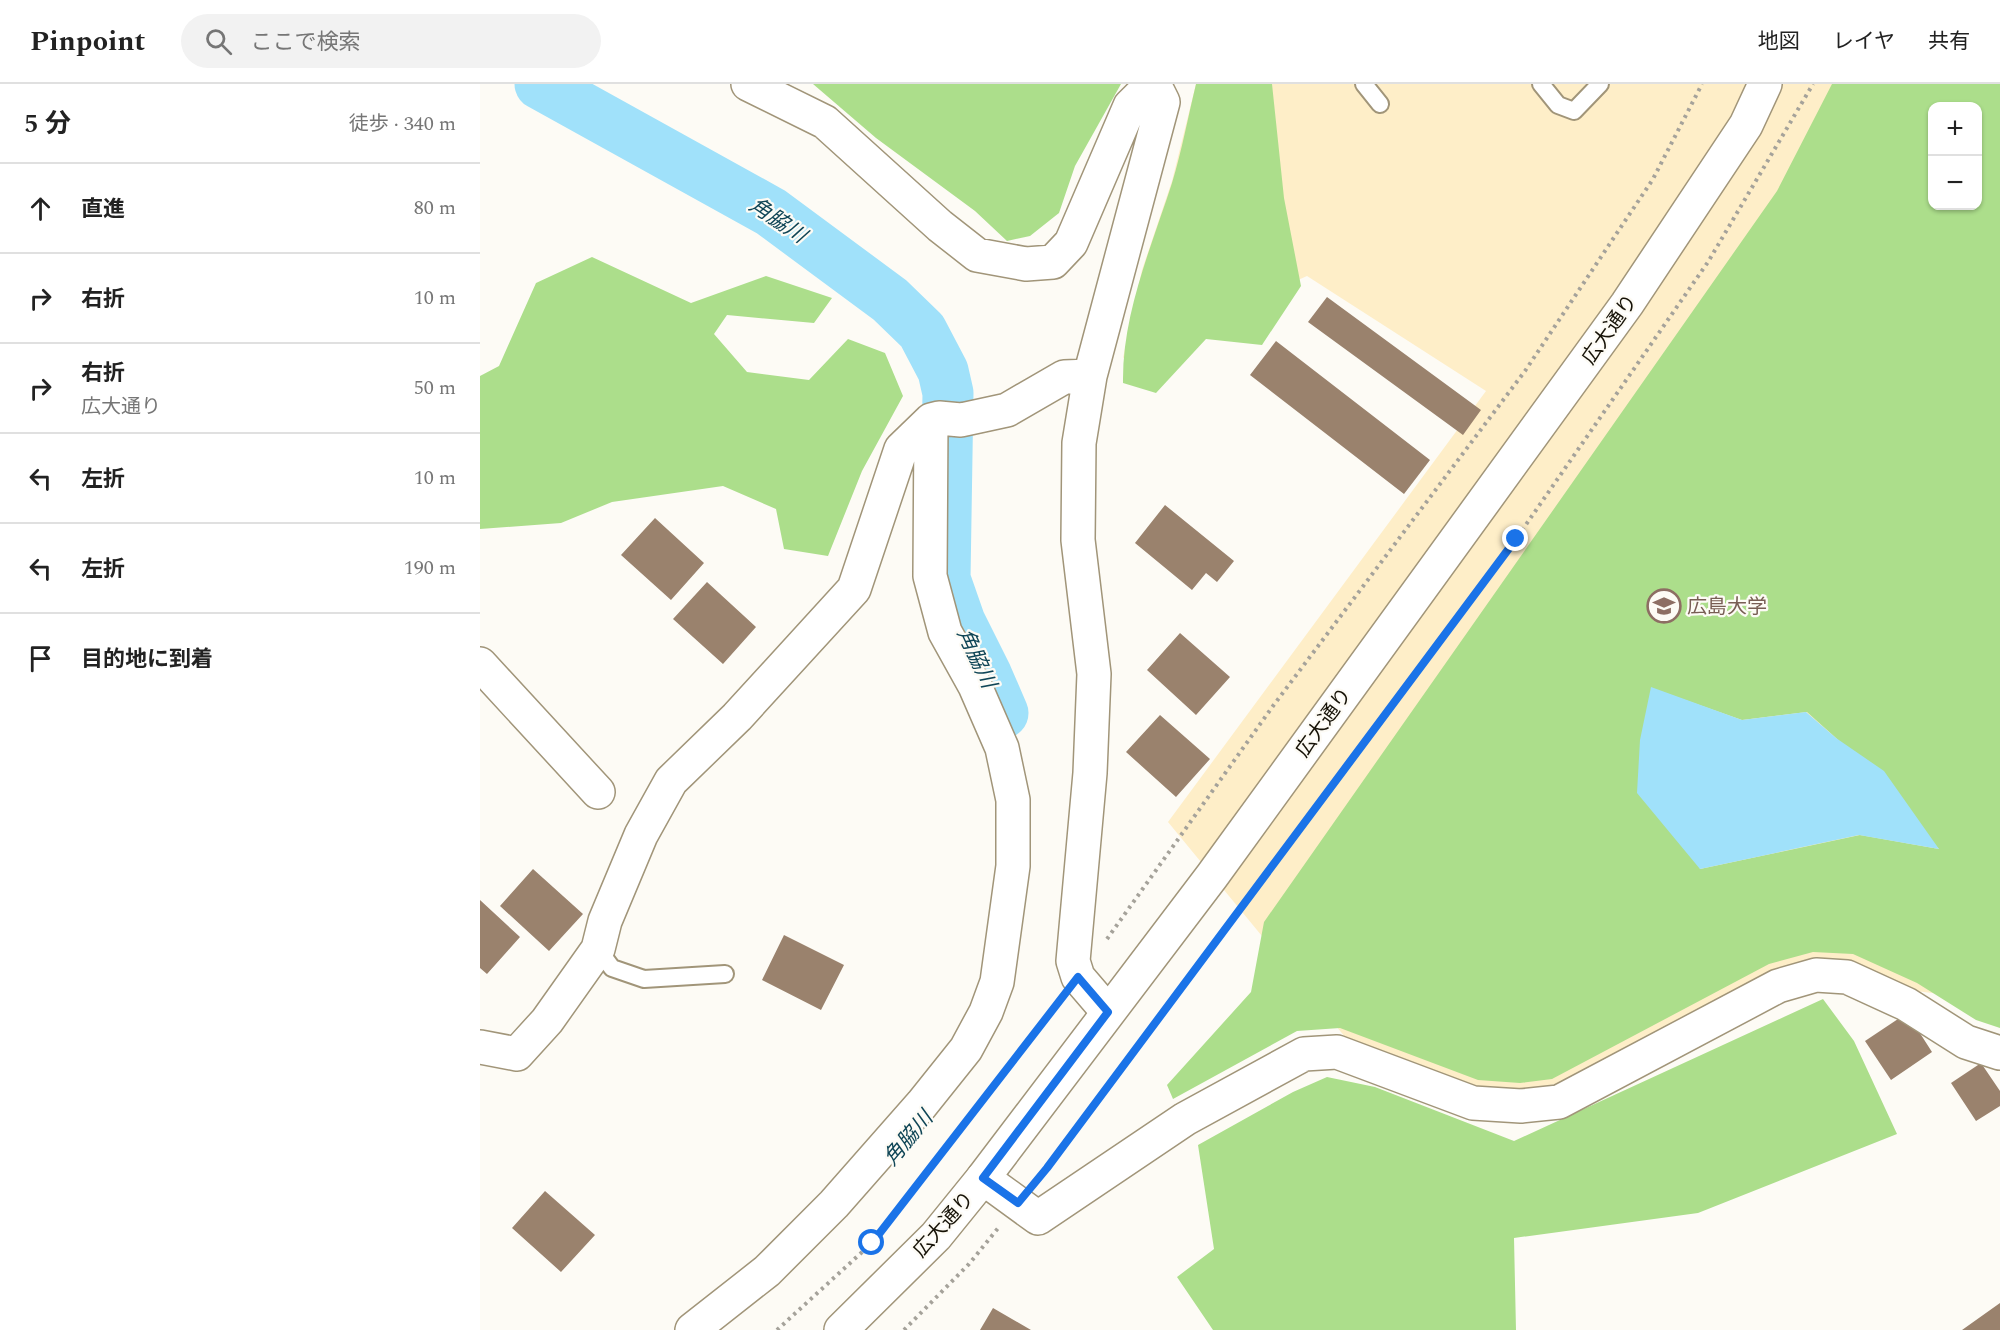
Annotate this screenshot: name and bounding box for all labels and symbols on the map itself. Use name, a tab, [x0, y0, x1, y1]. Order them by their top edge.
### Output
water label: 角脇川	[742, 190, 814, 253]
street label: 広大通り	[1575, 288, 1645, 371]
route end	[1502, 525, 1528, 551]
school or university icon: 広島大学	[1646, 588, 1682, 624]
place label: 広島大学	[1687, 592, 1767, 622]
water label: 角脇川	[948, 623, 1005, 696]
street label: 広大通り	[1288, 681, 1359, 764]
water label: 角脇川	[876, 1103, 943, 1173]
street label: 広大通り	[906, 1185, 982, 1264]
route start	[858, 1229, 884, 1255]

